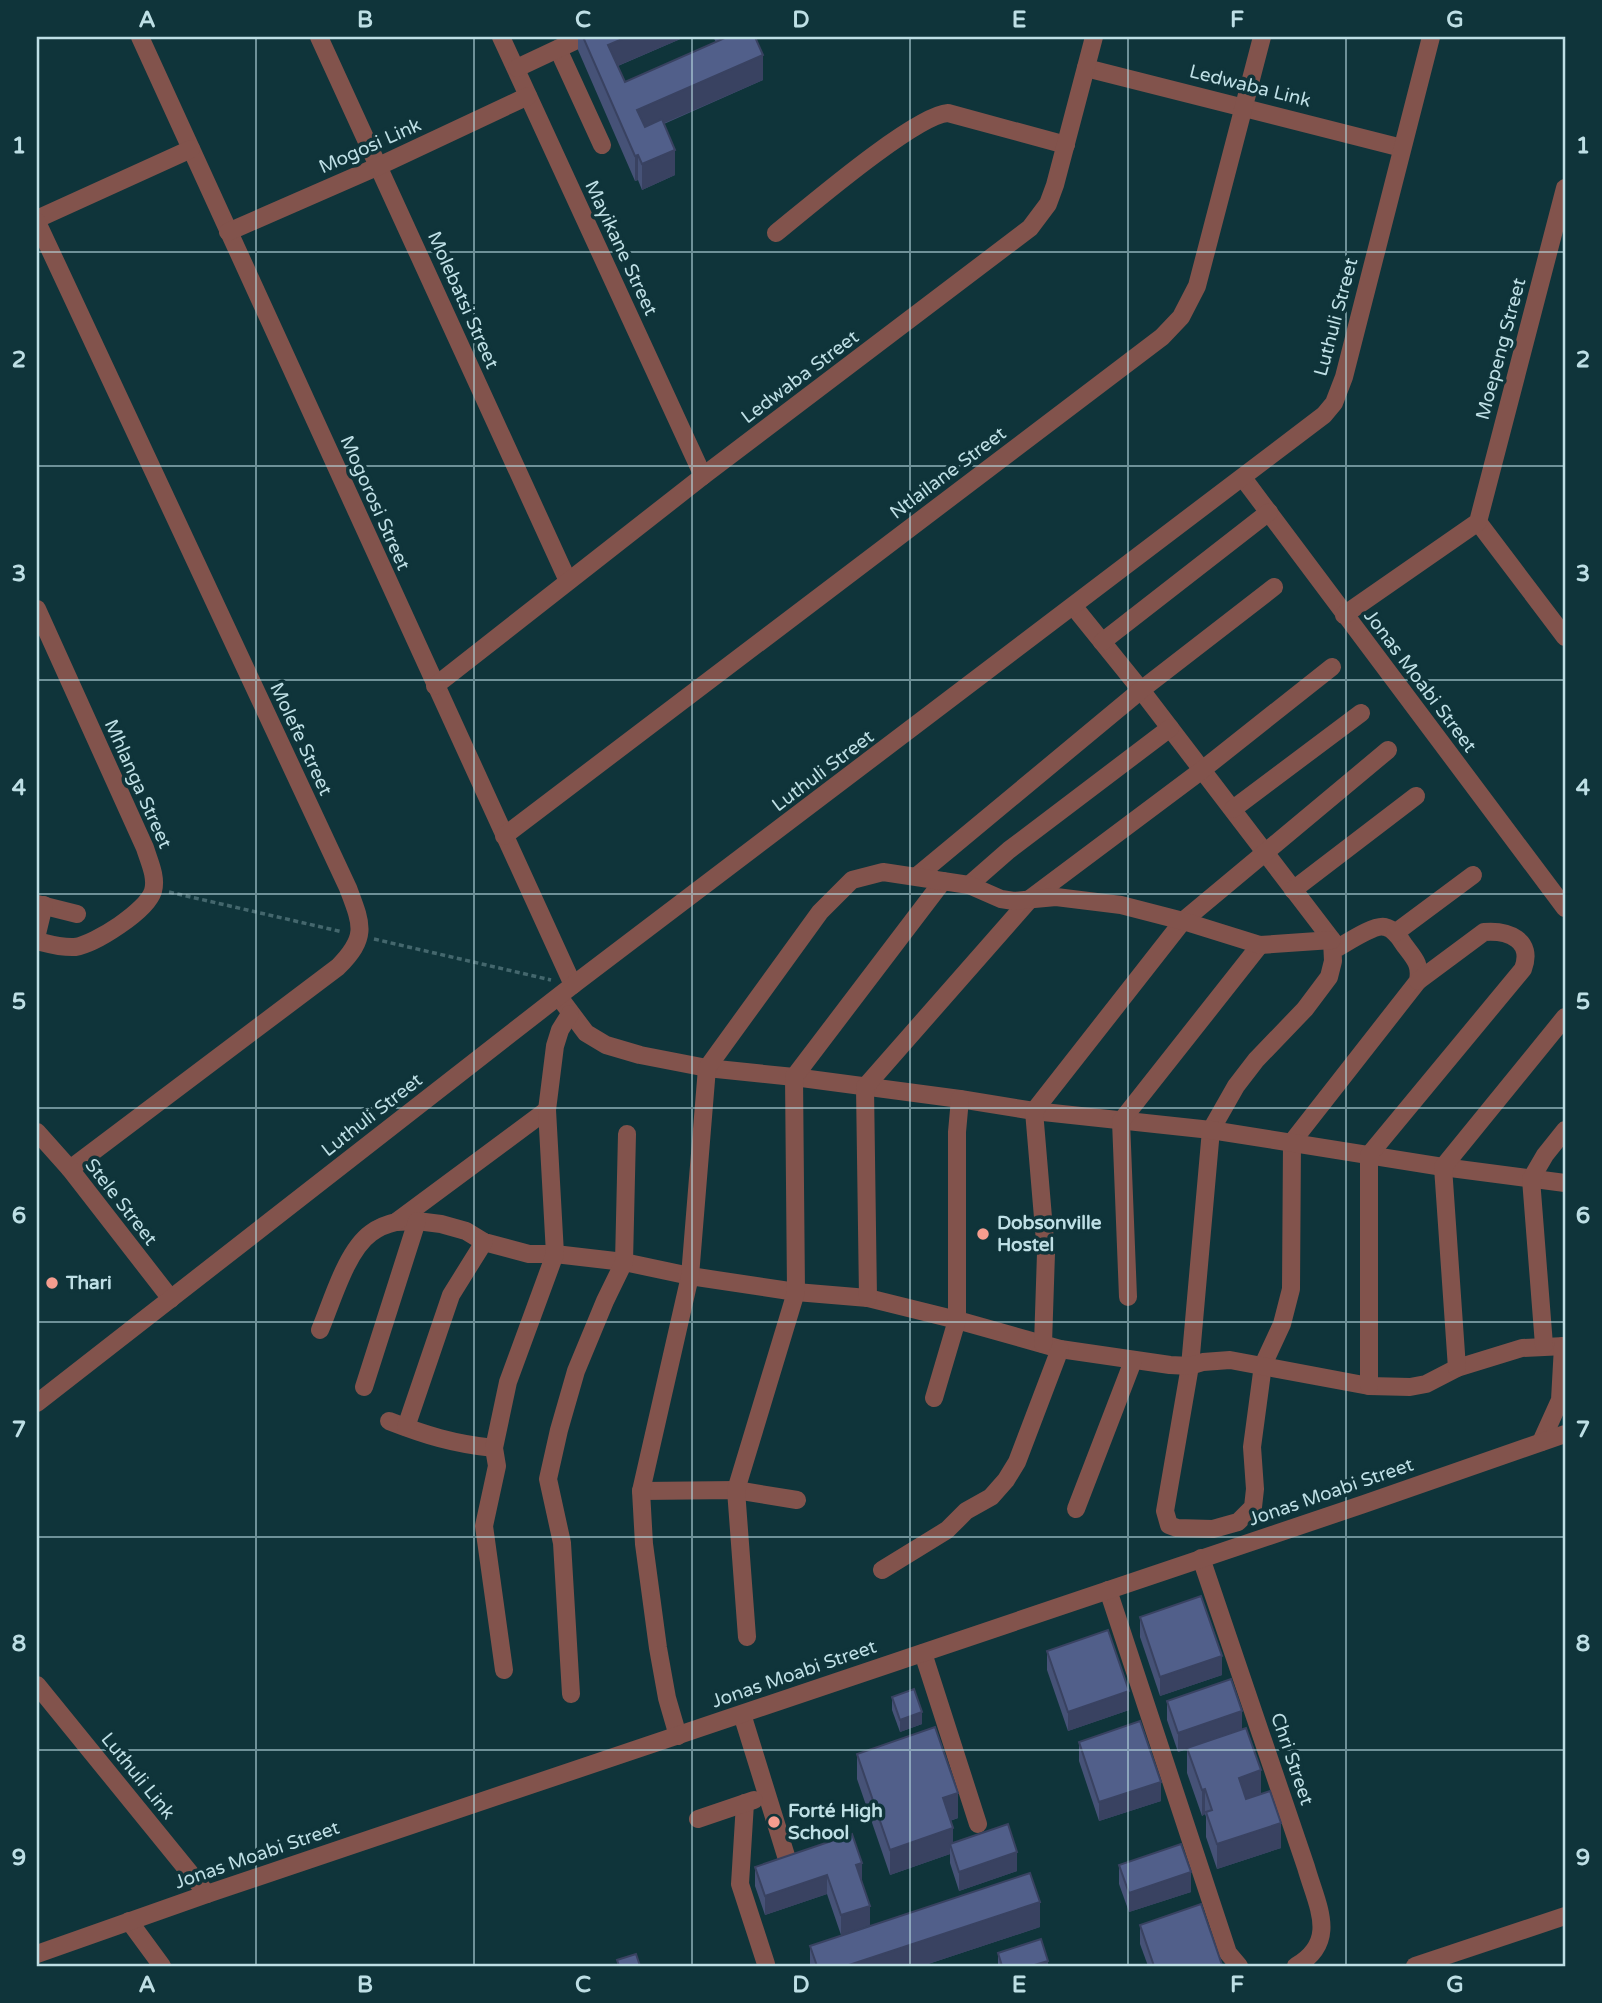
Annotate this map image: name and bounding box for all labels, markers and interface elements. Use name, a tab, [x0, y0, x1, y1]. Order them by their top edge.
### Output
text: A	[138, 6, 156, 34]
text: B	[357, 6, 373, 34]
text: C	[575, 6, 591, 34]
text: D	[792, 6, 810, 34]
text: E	[1012, 6, 1026, 34]
text: F	[1230, 6, 1244, 34]
text: G	[1446, 6, 1464, 34]
street label: Ledwaba Link	[1187, 60, 1313, 112]
street label: Mogosi Link	[315, 114, 425, 178]
text: 1	[12, 132, 26, 160]
text: 1	[1576, 132, 1590, 160]
street label: Mayikane Street	[580, 177, 662, 319]
street label: Molebatsi Street	[423, 228, 503, 372]
street label: Luthuli Street	[1310, 255, 1362, 379]
street label: Moepeng Street	[1471, 276, 1531, 422]
street label: Ledwaba Street	[737, 326, 863, 428]
text: 2	[12, 346, 26, 374]
text: 2	[1576, 346, 1590, 374]
street label: Ntlailane Street	[886, 422, 1010, 524]
street label: Mogorosi Street	[335, 432, 415, 574]
text: 3	[12, 560, 26, 588]
text: 3	[1576, 560, 1590, 588]
street label: Jonas Moabi Street	[1359, 605, 1481, 757]
street label: Molefe Street	[265, 679, 337, 799]
street label: Mhlanga Street	[100, 716, 176, 852]
street label: Luthuli Street	[768, 726, 878, 816]
text: 4	[12, 774, 27, 802]
text: 4	[1576, 774, 1591, 802]
text: 5	[12, 988, 26, 1016]
text: 5	[1576, 988, 1590, 1016]
street label: Luthuli Street	[317, 1069, 427, 1161]
street label: Stele Street	[80, 1154, 162, 1250]
text: 6	[12, 1202, 26, 1230]
text: 6	[1576, 1202, 1590, 1230]
place label: Dobsonville Hostel	[997, 1212, 1102, 1256]
marker: Dobsonville Hostel	[975, 1226, 991, 1242]
place label: Thari	[65, 1272, 112, 1294]
marker: Thari	[44, 1275, 60, 1291]
text: 7	[12, 1416, 26, 1444]
text: 7	[1576, 1416, 1590, 1444]
street label: Jonas Moabi Street	[1246, 1453, 1416, 1531]
text: 8	[12, 1630, 26, 1658]
text: 8	[1576, 1630, 1590, 1658]
street label: Jonas Moabi Street	[709, 1635, 879, 1713]
street label: Chri Street	[1266, 1710, 1318, 1808]
street label: Luthuli Link	[96, 1728, 180, 1824]
place label: Forté High School	[788, 1800, 883, 1844]
marker: Forté High School	[766, 1814, 782, 1830]
street label: Jonas Moabi Street	[172, 1816, 342, 1894]
text: 9	[12, 1844, 26, 1872]
text: 9	[1576, 1844, 1590, 1872]
text: A	[138, 1971, 156, 1999]
text: B	[357, 1971, 373, 1999]
text: C	[575, 1971, 591, 1999]
text: D	[792, 1971, 810, 1999]
text: E	[1012, 1971, 1026, 1999]
text: F	[1230, 1971, 1244, 1999]
text: G	[1446, 1971, 1464, 1999]

